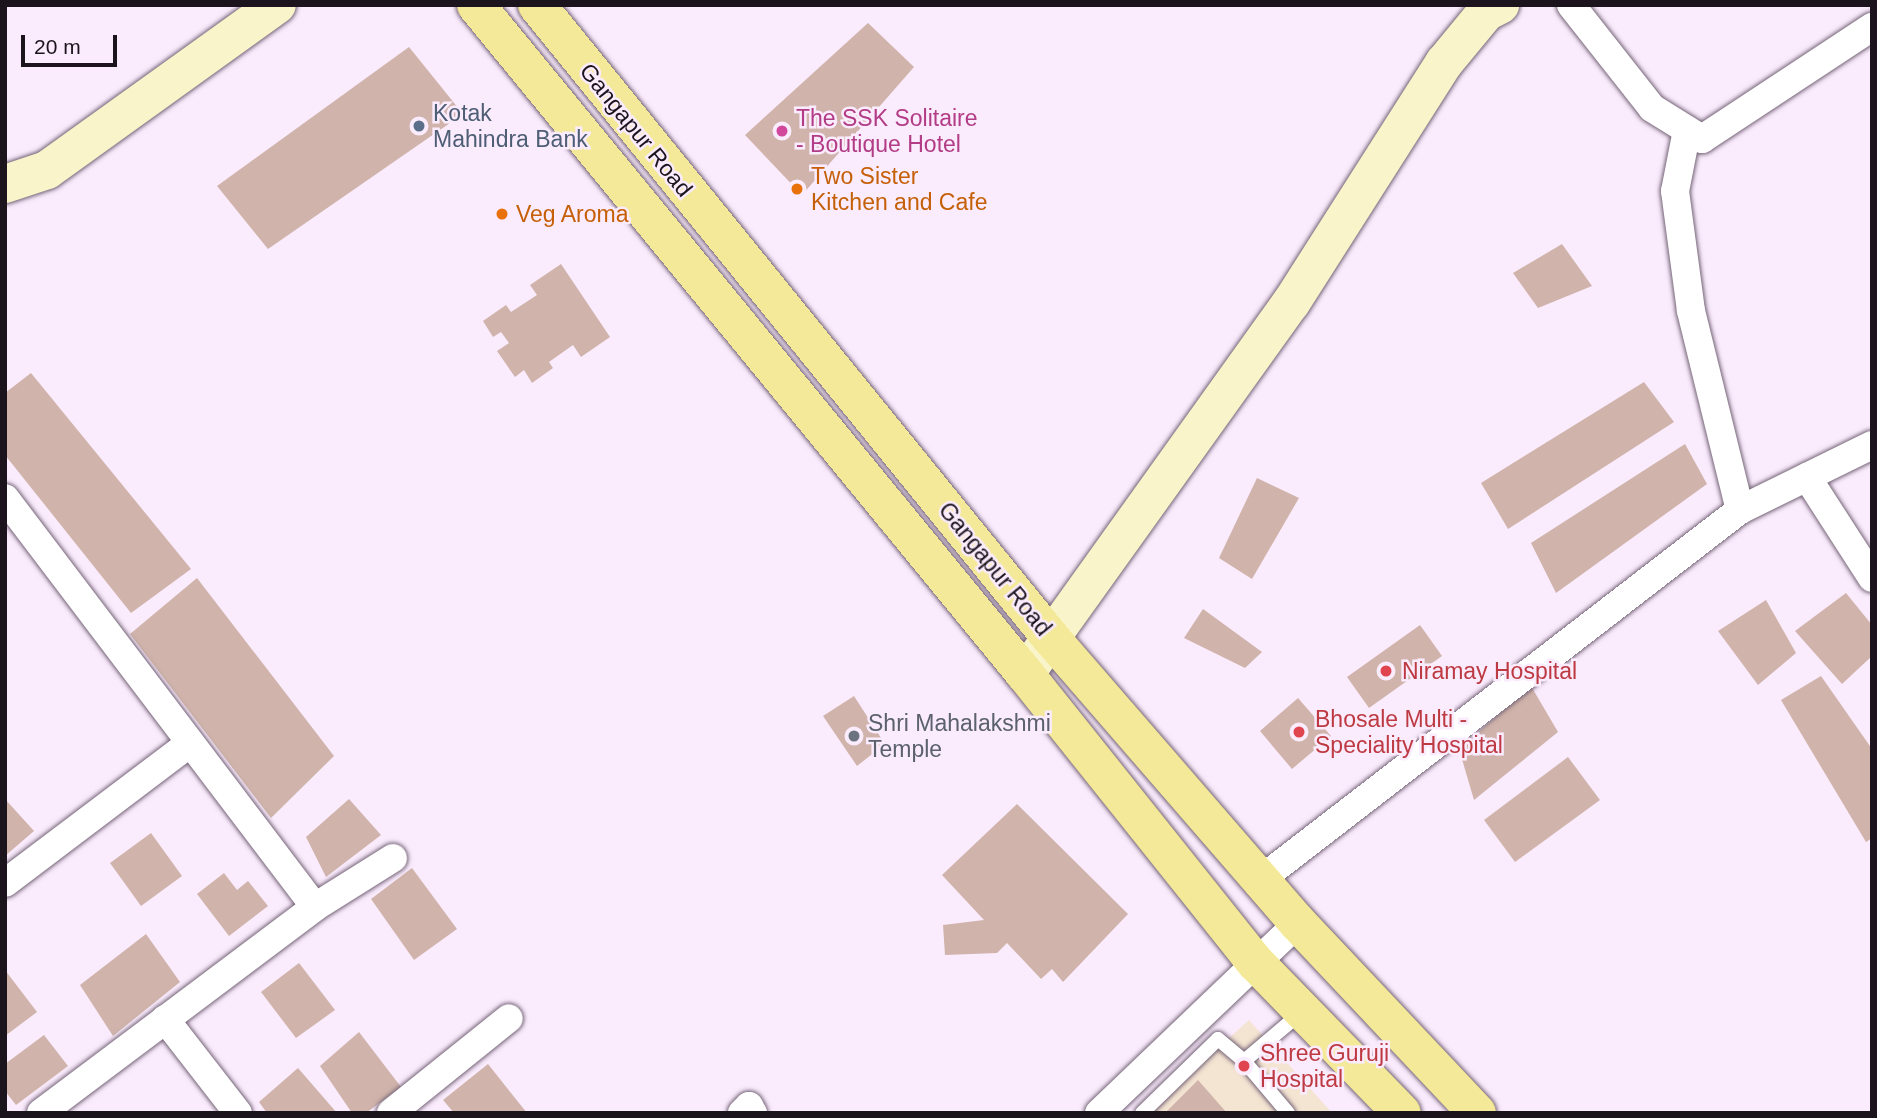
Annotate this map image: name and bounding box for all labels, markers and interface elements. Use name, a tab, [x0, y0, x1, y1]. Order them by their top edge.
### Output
scale bar	[24, 21, 121, 65]
text: 20 m	[34, 35, 81, 58]
street label: Gangapur Road	[574, 58, 698, 202]
place label: Kotak Mahindra Bank	[433, 99, 588, 153]
place label: The SSK Solitaire - Boutique Hotel	[796, 104, 978, 158]
marker: Kotak Mahindra Bank	[411, 118, 427, 134]
marker: The SSK Solitaire - Boutique Hotel	[774, 123, 790, 139]
place label: Two Sister Kitchen and Cafe	[811, 162, 987, 216]
marker: Two Sister Kitchen and Cafe	[789, 181, 805, 197]
place label: Veg Aroma	[516, 200, 630, 228]
marker: Veg Aroma	[494, 206, 510, 222]
street label: Gangapur Road	[933, 497, 1057, 641]
place label: Niramay Hospital	[1402, 657, 1577, 685]
marker: Niramay Hospital	[1376, 661, 1396, 681]
place label: Bhosale Multi - Speciality Hospital	[1315, 705, 1503, 759]
place label: Shri Mahalakshmi Temple	[868, 709, 1051, 763]
marker: Bhosale Multi - Speciality Hospital	[1289, 722, 1309, 742]
marker: Shri Mahalakshmi Temple	[846, 728, 862, 744]
place label: Shree Guruji Hospital	[1260, 1039, 1389, 1093]
marker: Shree Guruji Hospital	[1234, 1056, 1254, 1076]

